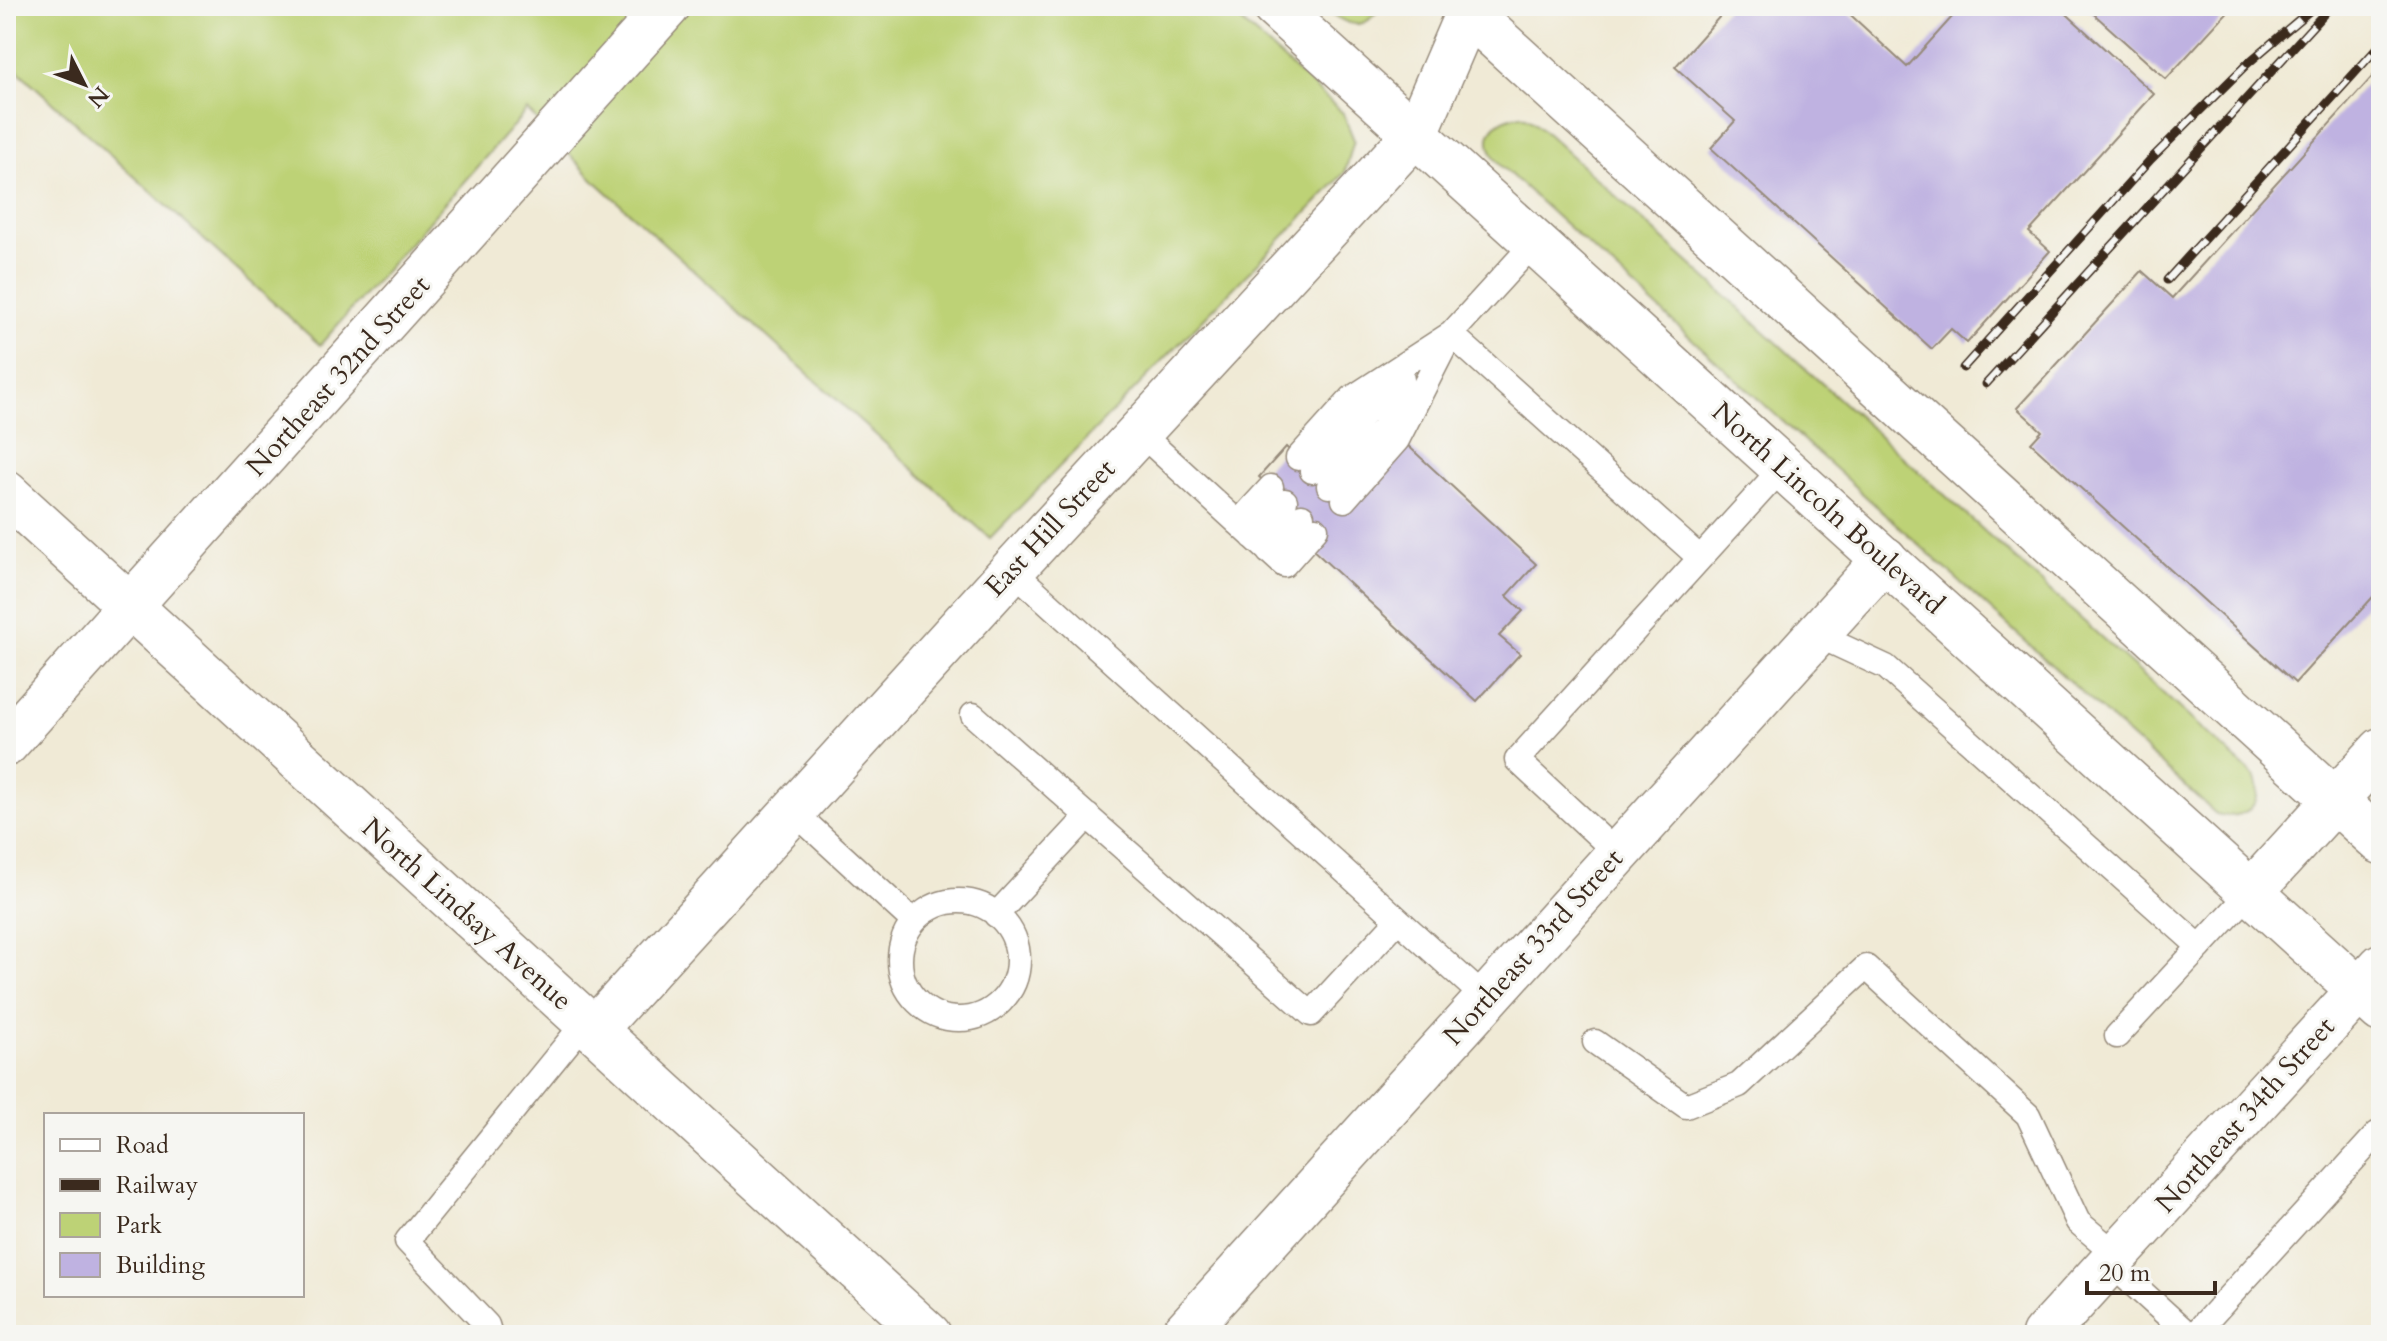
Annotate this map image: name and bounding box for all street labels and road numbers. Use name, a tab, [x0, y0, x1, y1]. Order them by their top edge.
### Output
street label: Northeast 32nd Street	[237, 267, 439, 485]
street label: North Lincoln Boulevard	[1703, 393, 1953, 623]
street label: East Hill Street	[976, 451, 1124, 605]
street label: North Lindsay Avenue	[354, 809, 580, 1019]
street label: Northeast 33rd Street	[1434, 840, 1632, 1054]
street label: Northeast 34th Street	[2147, 1009, 2343, 1221]

